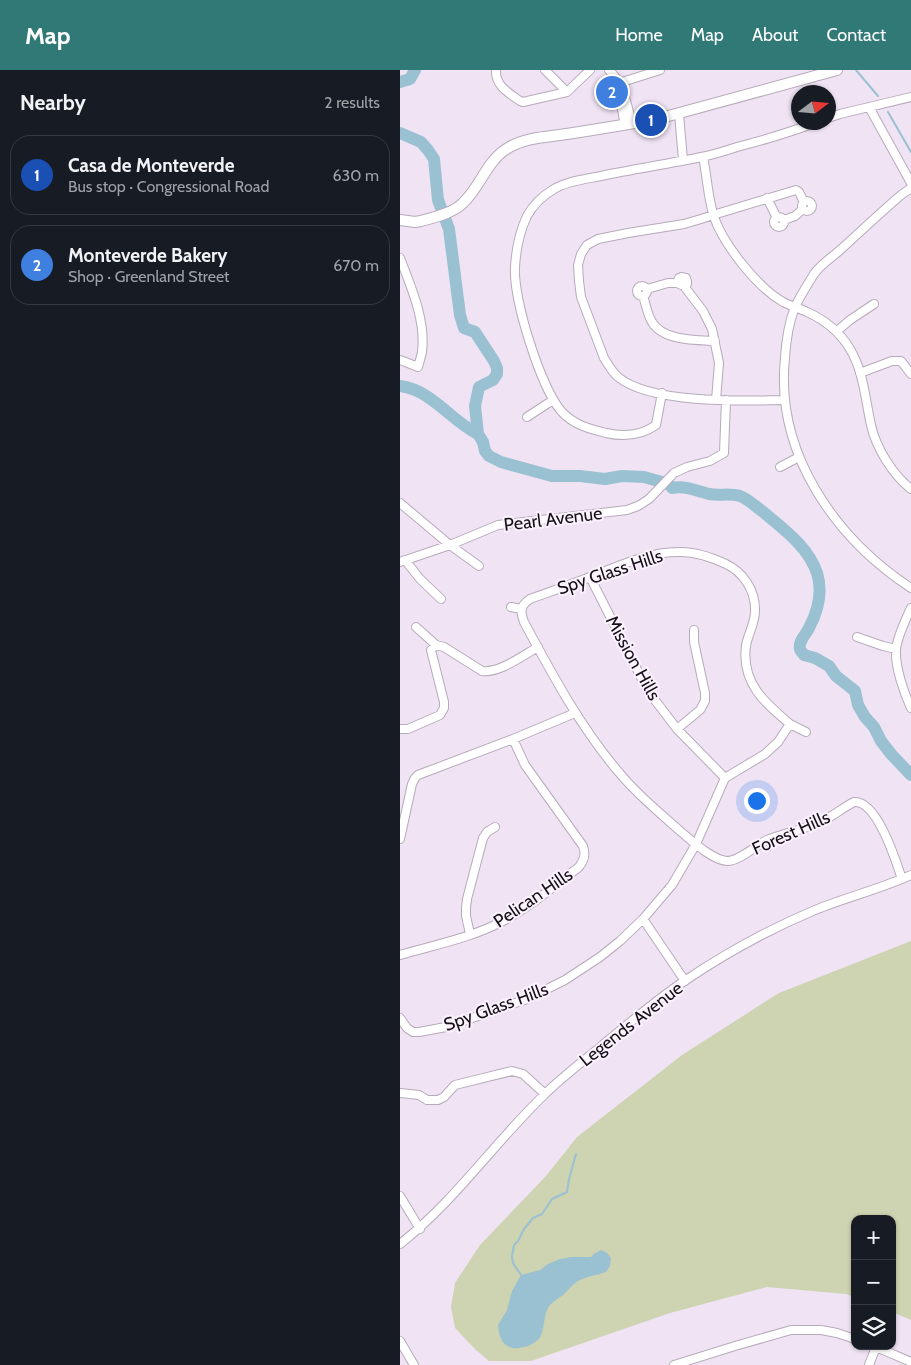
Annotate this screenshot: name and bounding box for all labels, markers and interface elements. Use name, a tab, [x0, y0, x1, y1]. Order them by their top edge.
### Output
text: Map	[25, 21, 71, 50]
text: Home	[615, 24, 663, 46]
text: Map	[691, 24, 724, 46]
text: About	[752, 24, 798, 46]
text: Contact	[826, 24, 886, 46]
pin: 2	[596, 73, 628, 111]
north arrow	[791, 85, 836, 130]
text: Nearby	[20, 90, 86, 115]
text: 2 results	[324, 93, 380, 112]
pin: 1	[635, 101, 667, 139]
text: Casa de Monteverde	[68, 154, 235, 177]
text: 1	[34, 166, 40, 185]
text: 630 m	[332, 166, 379, 185]
text: Bus stop · Congressional Road	[68, 177, 269, 196]
text: Monteverde Bakery	[68, 244, 228, 267]
text: 2	[33, 256, 41, 275]
text: 670 m	[333, 256, 379, 275]
text: Shop · Greenland Street	[68, 267, 229, 286]
street label: Pearl Avenue	[503, 502, 603, 536]
street label: Spy Glass Hills	[555, 545, 665, 599]
street label: Mission Hills	[601, 612, 665, 704]
your location	[744, 788, 770, 814]
street label: Forest Hills	[749, 806, 833, 860]
street label: Pelican Hills	[489, 864, 577, 932]
street label: Legends Avenue	[575, 977, 687, 1071]
street label: Spy Glass Hills	[441, 978, 551, 1036]
map controls	[851, 1215, 896, 1350]
button: +	[851, 1215, 896, 1260]
button: −	[851, 1260, 896, 1305]
button: layers	[851, 1305, 896, 1350]

